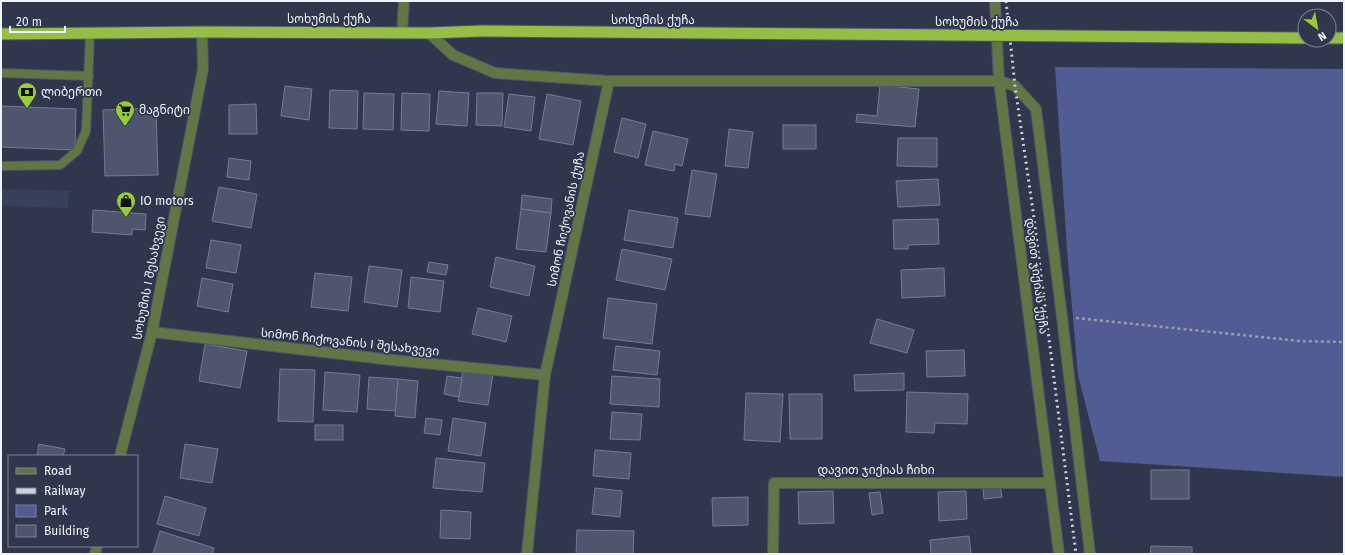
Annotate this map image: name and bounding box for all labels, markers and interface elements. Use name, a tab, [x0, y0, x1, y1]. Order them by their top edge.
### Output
scale bar	[10, 8, 65, 34]
north arrow	[1297, 8, 1337, 48]
street label: სოხუმის ქუჩა	[287, 12, 371, 26]
street label: სოხუმის ქუჩა	[611, 13, 695, 27]
text: 20 m	[16, 15, 42, 29]
street label: სოხუმის ქუჩა	[935, 15, 1019, 29]
text: N	[1315, 29, 1329, 44]
bank icon: ლიბერთი	[16, 81, 38, 109]
place label: ლიბერთი	[41, 85, 102, 100]
supermarket icon: მაგნიტი	[114, 99, 136, 127]
place label: მაგნიტი	[139, 103, 190, 117]
street label: სიმონ ჩიქოვანის ქუჩა	[545, 150, 587, 288]
shop icon: IO motors	[115, 190, 137, 218]
place label: IO motors	[140, 194, 194, 208]
street label: სოხუმის I შესახვევი	[130, 215, 168, 341]
street label: დავით ჯიქიას ქუჩა	[1022, 217, 1051, 335]
street label: სიმონ ჩიქოვანის I შესახვევი	[260, 326, 440, 358]
legend	[8, 455, 138, 547]
street label: დავით ჯიქიას ჩიხი	[817, 463, 935, 478]
text: Road	[44, 464, 72, 478]
text: Railway	[44, 484, 85, 498]
text: Park	[44, 504, 68, 518]
text: Building	[44, 524, 90, 538]

